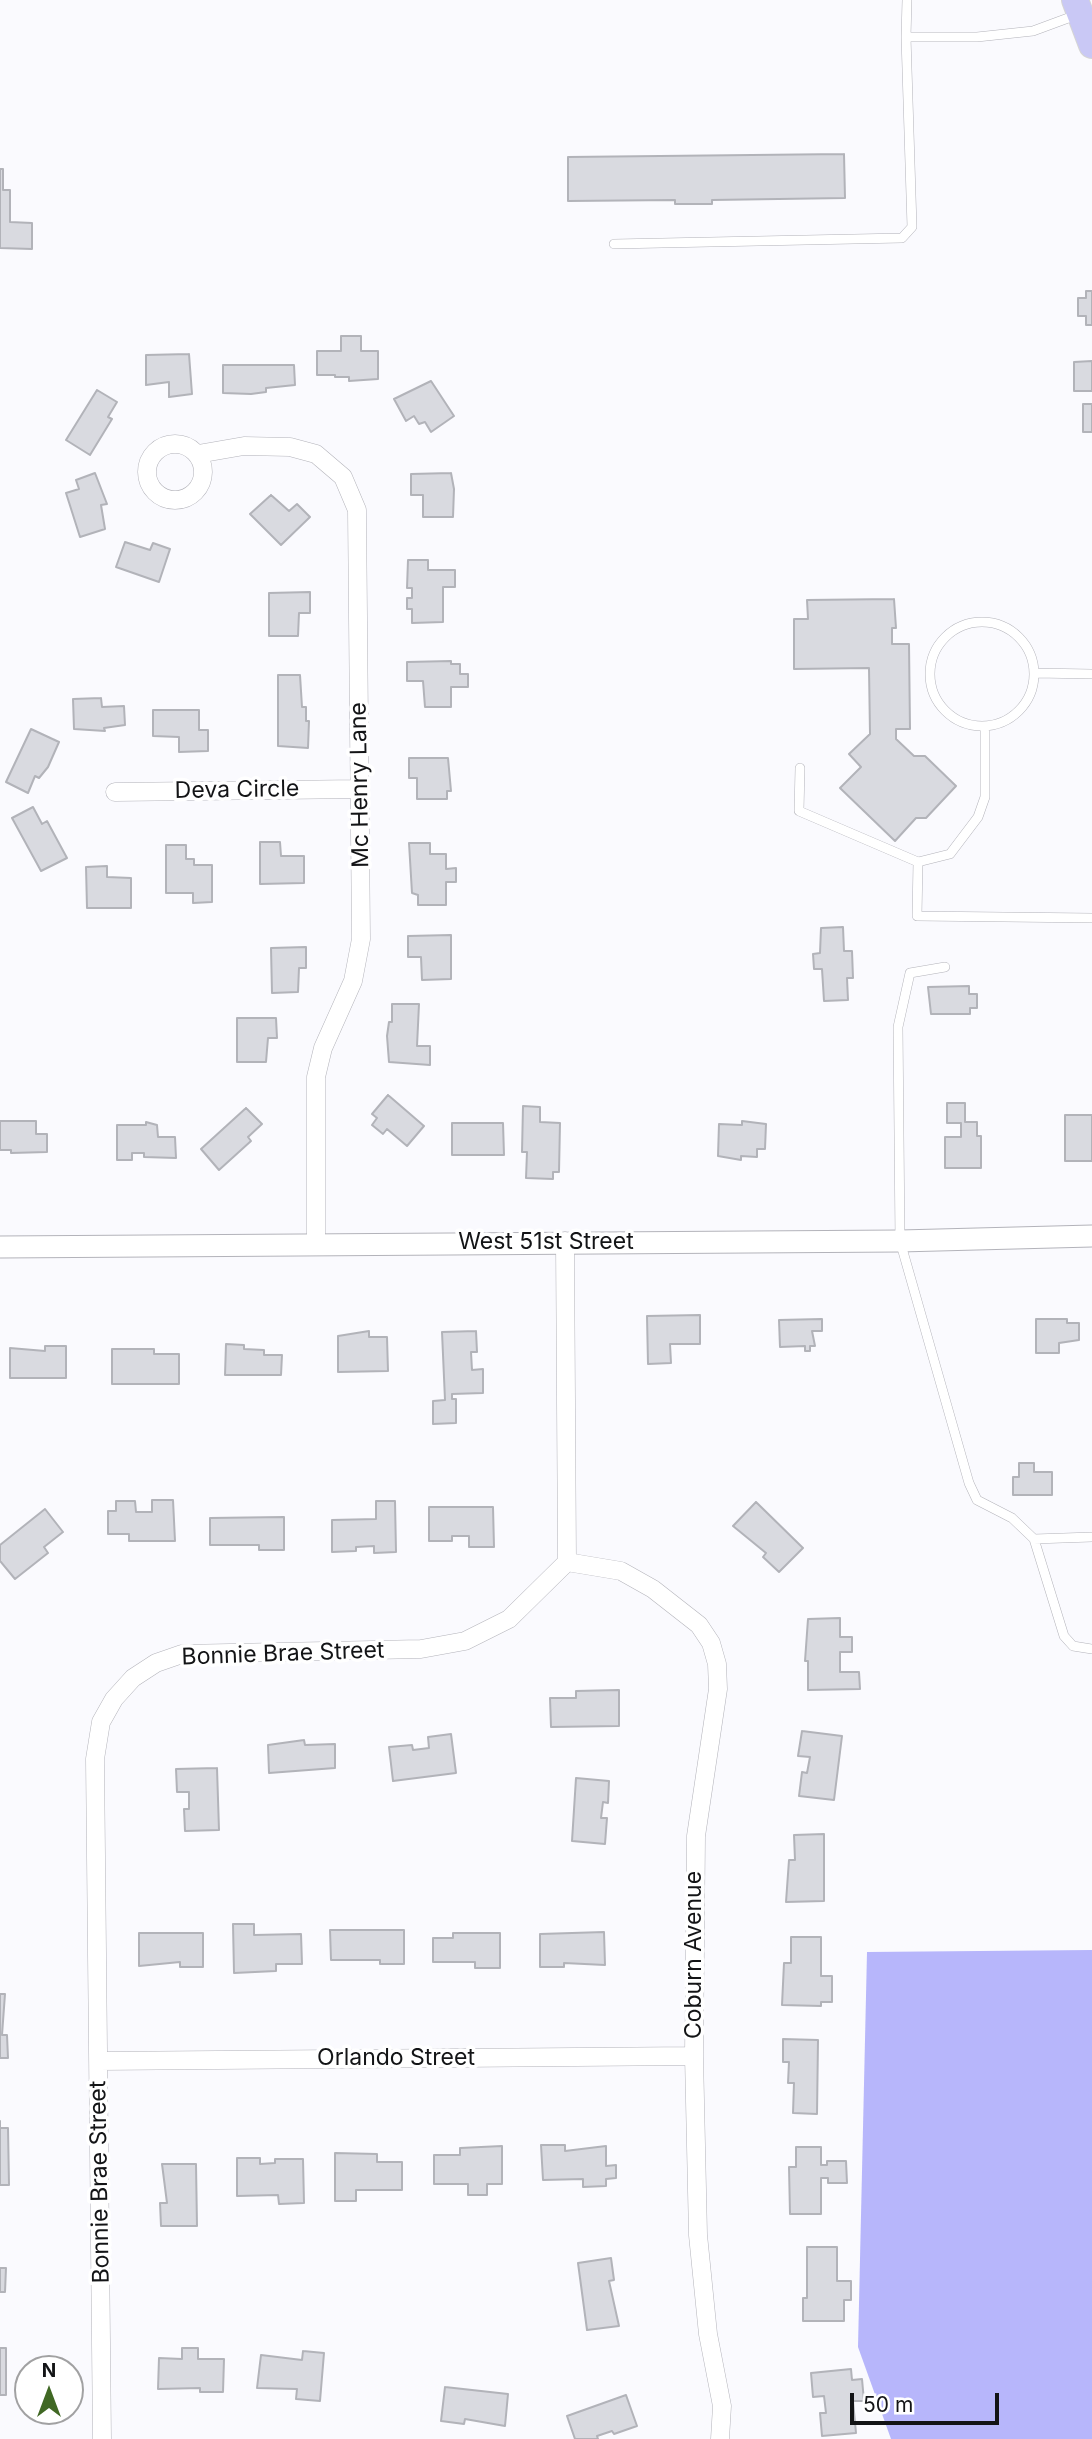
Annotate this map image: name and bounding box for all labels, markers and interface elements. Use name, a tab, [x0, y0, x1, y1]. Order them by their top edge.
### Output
street label: Mc Henry Lane	[345, 702, 375, 868]
street label: Deva Circle	[175, 775, 299, 805]
street label: West 51st Street	[458, 1228, 634, 1256]
street label: Bonnie Brae Street	[181, 1637, 385, 1671]
street label: Coburn Avenue	[680, 1871, 708, 2039]
street label: Orlando Street	[317, 2044, 475, 2072]
street label: Bonnie Brae Street	[84, 2080, 116, 2284]
north arrow	[14, 2355, 84, 2425]
text: N	[42, 2359, 56, 2382]
scale bar	[854, 2380, 1003, 2424]
text: 50 m	[863, 2392, 913, 2417]

